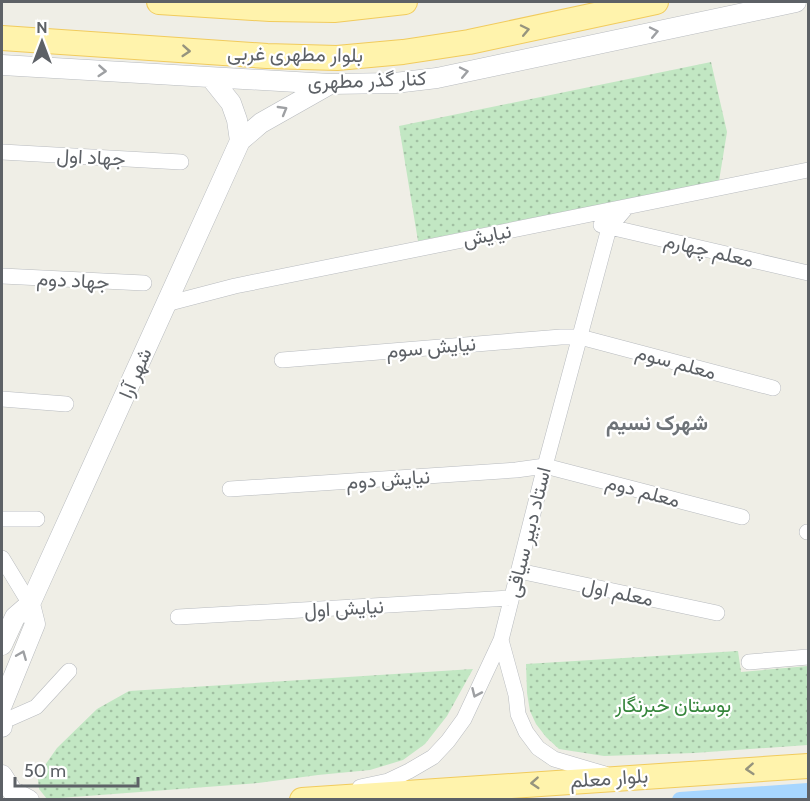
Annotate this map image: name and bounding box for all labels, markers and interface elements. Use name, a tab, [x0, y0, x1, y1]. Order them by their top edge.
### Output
north arrow	[12, 12, 72, 72]
text: N	[36, 18, 48, 37]
one-way arrow	[520, 24, 530, 37]
one-way arrow	[649, 26, 659, 39]
street label: بلوار مطهری غربی	[227, 41, 363, 68]
one-way arrow	[181, 44, 190, 57]
one-way arrow	[97, 64, 106, 77]
street label: کنار گذر مطهری	[307, 66, 427, 95]
one-way arrow	[458, 66, 468, 79]
one-way arrow	[277, 106, 288, 117]
street label: جهاد اول	[56, 143, 126, 172]
street label: نيايش	[461, 219, 513, 251]
street label: معلم چهارم	[661, 228, 756, 274]
street label: جهاد دوم	[36, 266, 110, 295]
street label: نیایش سوم	[385, 331, 477, 364]
street label: معلم سوم	[633, 340, 719, 385]
street label: شهر آرا	[113, 344, 158, 402]
district label: شهرک نسیم	[606, 410, 708, 437]
street label: نیایش دوم	[345, 464, 431, 495]
street label: استاد دبیر سیاقی	[500, 464, 557, 600]
street label: معلم دوم	[603, 470, 683, 513]
street label: معلم اول	[580, 573, 656, 612]
street label: نیایش اول	[303, 594, 385, 623]
one-way arrow	[15, 650, 27, 661]
one-way arrow	[471, 687, 483, 698]
park label: بوستان خبرنگار	[614, 693, 731, 718]
scale bar	[15, 750, 138, 788]
text: 50 m	[24, 760, 66, 782]
street label: بلوار معلم	[569, 763, 649, 794]
one-way arrow	[746, 763, 755, 776]
one-way arrow	[530, 777, 539, 790]

